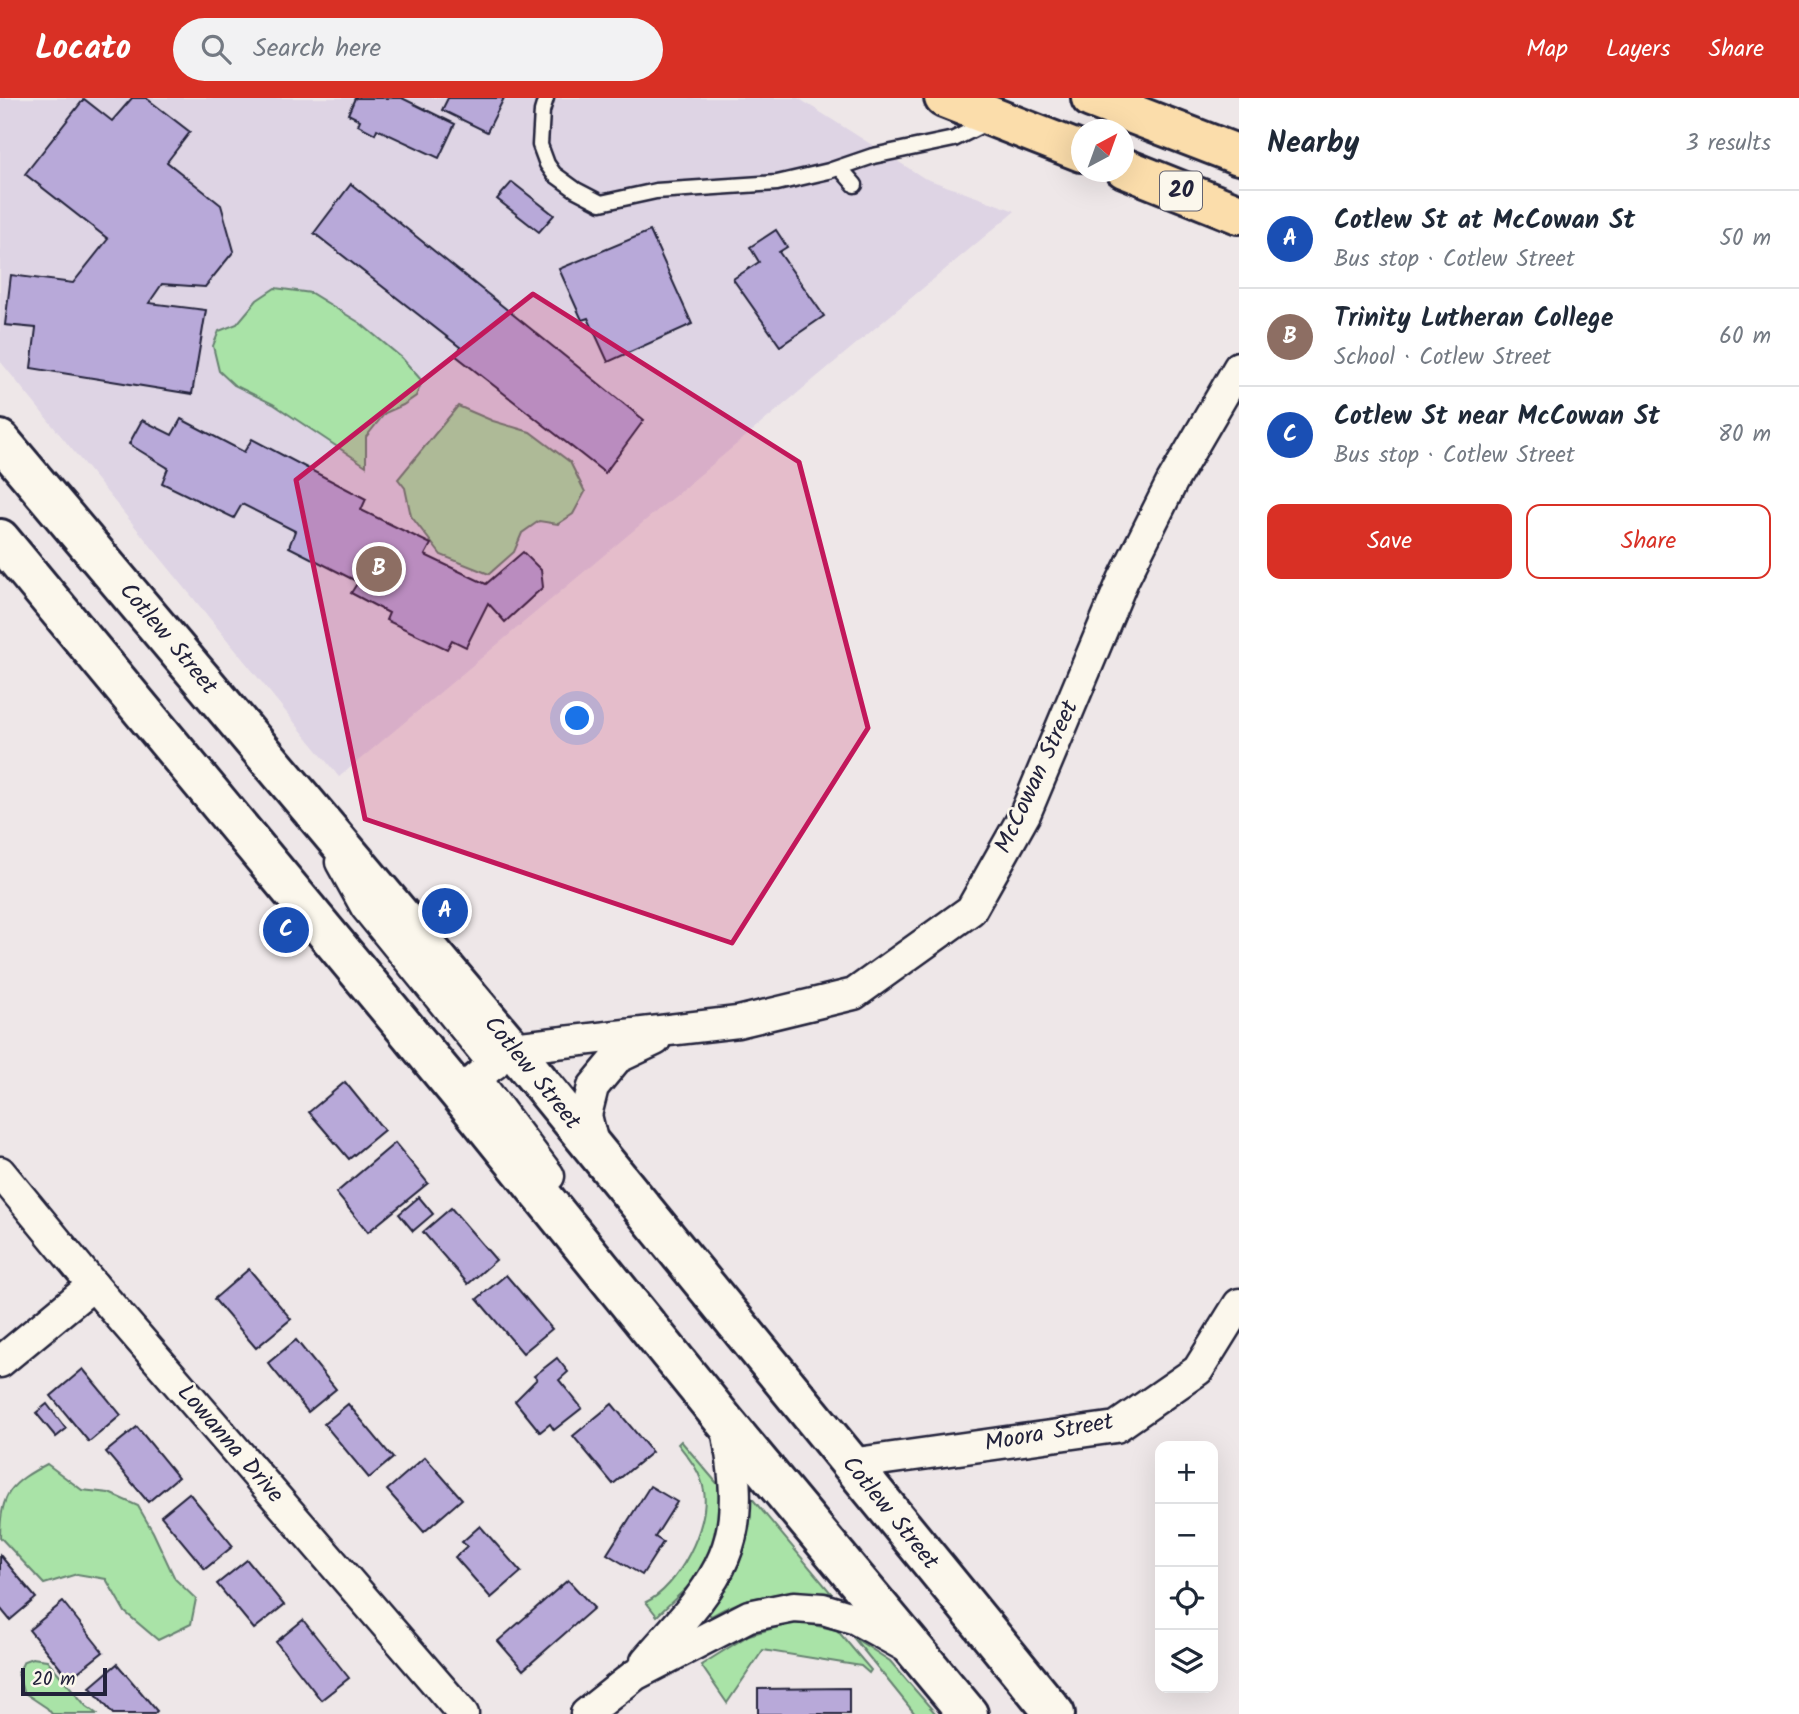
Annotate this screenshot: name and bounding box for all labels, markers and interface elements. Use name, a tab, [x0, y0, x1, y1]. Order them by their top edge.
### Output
search box	[173, 18, 663, 81]
text: Locato	[35, 23, 131, 76]
text: Search here	[253, 28, 381, 70]
icon: search	[197, 30, 235, 68]
text: Map	[1526, 30, 1568, 69]
text: Layers	[1606, 30, 1670, 69]
text: Share	[1708, 30, 1764, 69]
north arrow	[1071, 119, 1134, 182]
text: Nearby	[1267, 120, 1359, 168]
text: 3 results	[1685, 126, 1771, 162]
road number: 20	[1160, 172, 1202, 211]
text: Cotlew St at McCowan St	[1334, 200, 1635, 242]
text: A	[1283, 221, 1297, 257]
text: 50 m	[1720, 221, 1771, 257]
text: Bus stop · Cotlew Street	[1334, 242, 1575, 278]
text: Trinity Lutheran College	[1334, 298, 1613, 340]
text: B	[1283, 319, 1297, 355]
text: 60 m	[1719, 319, 1771, 355]
text: School · Cotlew Street	[1334, 340, 1551, 376]
text: Cotlew St near McCowan St	[1334, 396, 1660, 438]
text: C	[1283, 417, 1297, 453]
text: 80 m	[1718, 417, 1771, 453]
text: Bus stop · Cotlew Street	[1334, 438, 1575, 474]
button: Save	[1267, 504, 1512, 579]
button: Share	[1526, 504, 1771, 579]
pin: B	[356, 543, 402, 595]
street label: Cotlew Street	[109, 574, 228, 705]
street label: McCowan Street	[984, 693, 1090, 860]
your location	[560, 701, 594, 735]
pin: A	[422, 885, 468, 937]
pin: C	[263, 904, 309, 956]
street label: Cotlew Street	[473, 1007, 591, 1139]
street label: Lowanna Drive	[167, 1375, 293, 1513]
street label: Moora Street	[981, 1402, 1117, 1464]
map controls	[1155, 1441, 1218, 1693]
button: +	[1155, 1441, 1218, 1504]
street label: Cotlew Street	[831, 1447, 949, 1579]
button: −	[1155, 1504, 1218, 1567]
button: locate	[1155, 1567, 1218, 1630]
button: layers	[1155, 1630, 1218, 1693]
scale bar	[21, 1665, 107, 1697]
text: 20 m	[32, 1665, 75, 1695]

